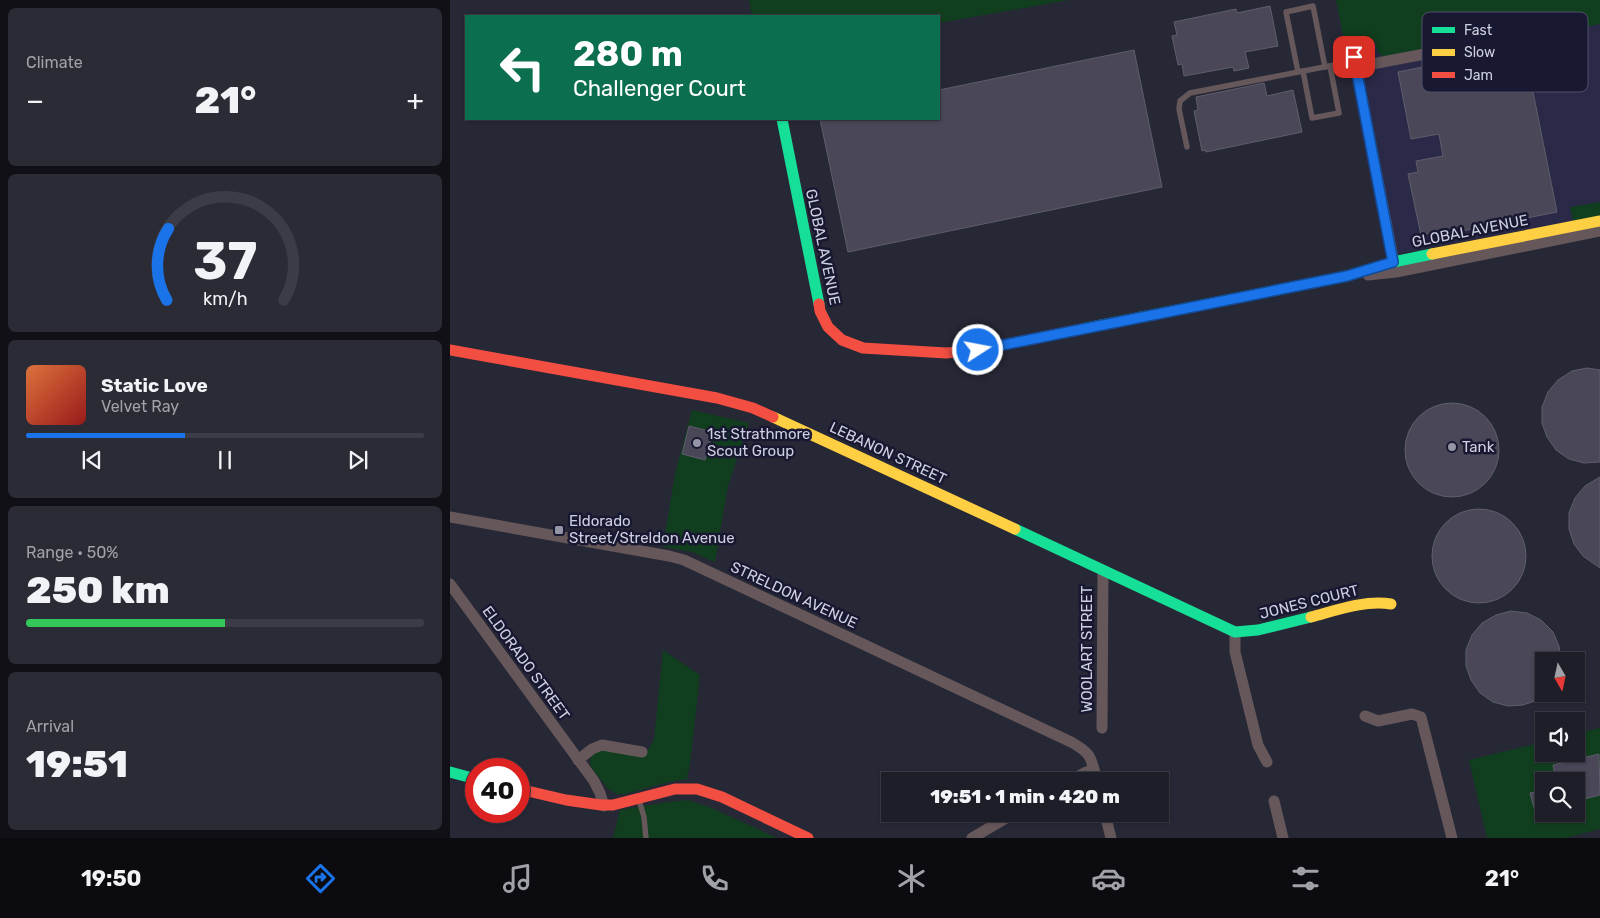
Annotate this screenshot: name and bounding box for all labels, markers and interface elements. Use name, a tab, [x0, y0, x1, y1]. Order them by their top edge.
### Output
legend	[1422, 12, 1588, 92]
text: Fast	[1464, 22, 1493, 39]
text: 280 m	[573, 33, 683, 75]
icon: left	[490, 35, 555, 100]
pin	[1333, 36, 1375, 78]
icon: arrive	[1340, 43, 1368, 71]
text: Slow	[1464, 44, 1495, 61]
text: Climate	[26, 53, 83, 72]
text: Jam	[1464, 67, 1493, 84]
text: Challenger Court	[573, 75, 746, 102]
text: 21°	[195, 77, 256, 123]
text: −	[26, 84, 44, 117]
text: +	[407, 84, 424, 117]
street label: GLOBAL AVENUE	[802, 187, 844, 307]
street label: GLOBAL AVENUE	[1410, 211, 1530, 251]
text: 37	[193, 230, 257, 292]
text: km/h	[203, 288, 247, 309]
position arrow	[951, 323, 1003, 375]
text: Static Love	[101, 374, 208, 397]
text: Velvet Ray	[101, 397, 179, 416]
street label: LEBANON STREET	[827, 418, 950, 488]
place label: 1st Strathmore Scout Group	[707, 425, 810, 460]
marker: 1st Strathmore Scout Group	[691, 437, 703, 449]
place label: Tank	[1462, 438, 1495, 456]
marker: Tank	[1446, 441, 1458, 453]
icon: previous	[78, 446, 106, 474]
icon: pause	[211, 446, 239, 474]
icon: next	[344, 446, 372, 474]
place label: Eldorado Street/Streldon Avenue	[569, 512, 735, 547]
marker: Eldorado Street/Streldon Avenue	[553, 524, 565, 536]
text: Range · 50%	[26, 543, 118, 562]
street label: STRELDON AVENUE	[728, 558, 860, 632]
text: 250 km	[26, 567, 170, 613]
street label: JONES COURT	[1258, 581, 1361, 623]
street label: WOOLART STREET	[1078, 585, 1096, 712]
street label: ELDORADO STREET	[479, 602, 574, 724]
north arrow	[1535, 652, 1585, 702]
map controls	[1535, 652, 1585, 822]
button: sound	[1535, 712, 1585, 762]
text: Arrival	[26, 717, 74, 736]
text: 19:51	[26, 741, 128, 787]
speed limit sign: 40	[465, 758, 530, 823]
button: search	[1535, 772, 1585, 822]
text: 19:51 · 1 min · 420 m	[930, 785, 1120, 808]
icon: directions	[303, 861, 338, 896]
icon: music	[500, 861, 535, 896]
icon: phone	[697, 861, 732, 896]
icon: climate	[894, 861, 929, 896]
icon: car	[1091, 861, 1126, 896]
icon: filters	[1288, 861, 1323, 896]
text: 19:50	[81, 865, 142, 892]
text: 21°	[1485, 865, 1519, 892]

